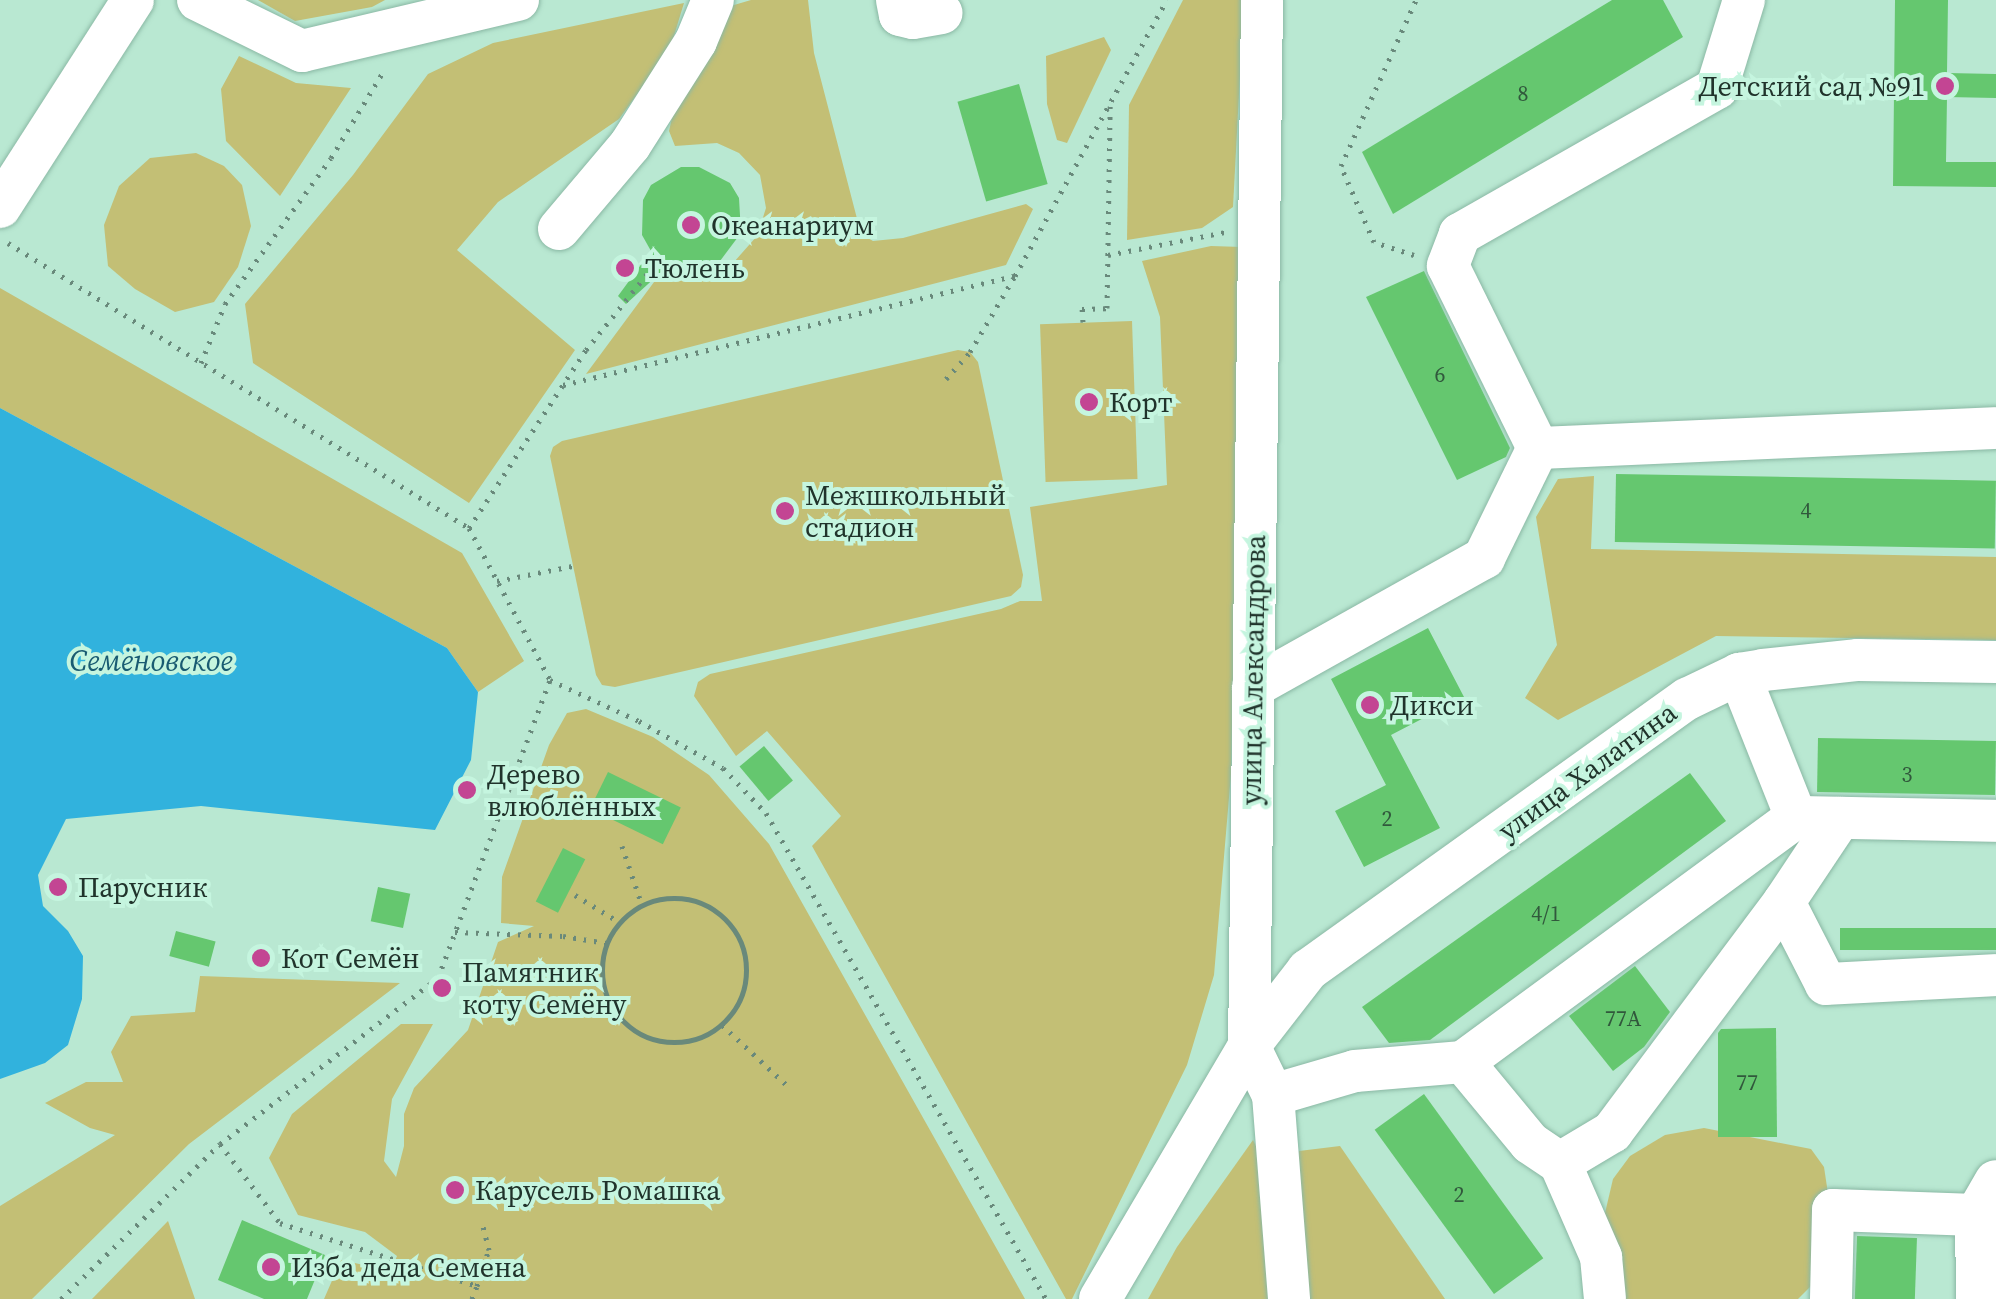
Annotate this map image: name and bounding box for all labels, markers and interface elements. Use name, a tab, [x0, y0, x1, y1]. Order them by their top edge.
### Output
place label: Детский сад №91	[1699, 69, 1925, 103]
marker: Детский сад №91	[1934, 75, 1956, 97]
house number: 8	[1518, 81, 1528, 107]
place label: Океанариум	[711, 208, 874, 242]
marker: Океанариум	[680, 214, 702, 236]
place label: Тюлень	[645, 251, 745, 285]
marker: Тюлень	[614, 257, 636, 279]
house number: 6	[1435, 362, 1445, 388]
place label: Корт	[1109, 385, 1173, 419]
marker: Корт	[1078, 391, 1100, 413]
place label: Межшкольный стадион	[805, 478, 1006, 544]
house number: 4	[1801, 498, 1811, 524]
marker: Межшкольный стадион	[774, 500, 796, 522]
street label: улица Александрова	[1234, 535, 1272, 805]
water label: Семёновское	[69, 643, 233, 679]
place label: Дикси	[1390, 688, 1474, 722]
marker: Дикси	[1359, 694, 1381, 716]
street label: улица Халатина	[1491, 695, 1683, 847]
place label: Дерево влюблённых	[487, 757, 656, 823]
house number: 3	[1902, 762, 1912, 788]
marker: Дерево влюблённых	[456, 779, 478, 801]
house number: 2	[1382, 806, 1392, 832]
place label: Парусник	[78, 870, 208, 904]
marker: Парусник	[47, 876, 69, 898]
house number: 4/1	[1531, 901, 1561, 927]
place label: Кот Семён	[281, 941, 420, 975]
marker: Кот Семён	[250, 947, 272, 969]
place label: Памятник коту Семёну	[462, 955, 626, 1021]
marker: Памятник коту Семёну	[431, 977, 453, 999]
house number: 77А	[1605, 1006, 1641, 1032]
house number: 77	[1736, 1070, 1758, 1096]
place label: Карусель Ромашка	[475, 1173, 721, 1207]
marker: Карусель Ромашка	[444, 1179, 466, 1201]
house number: 2	[1454, 1182, 1464, 1208]
place label: Изба деда Семена	[291, 1250, 526, 1284]
marker: Изба деда Семена	[260, 1256, 282, 1278]

